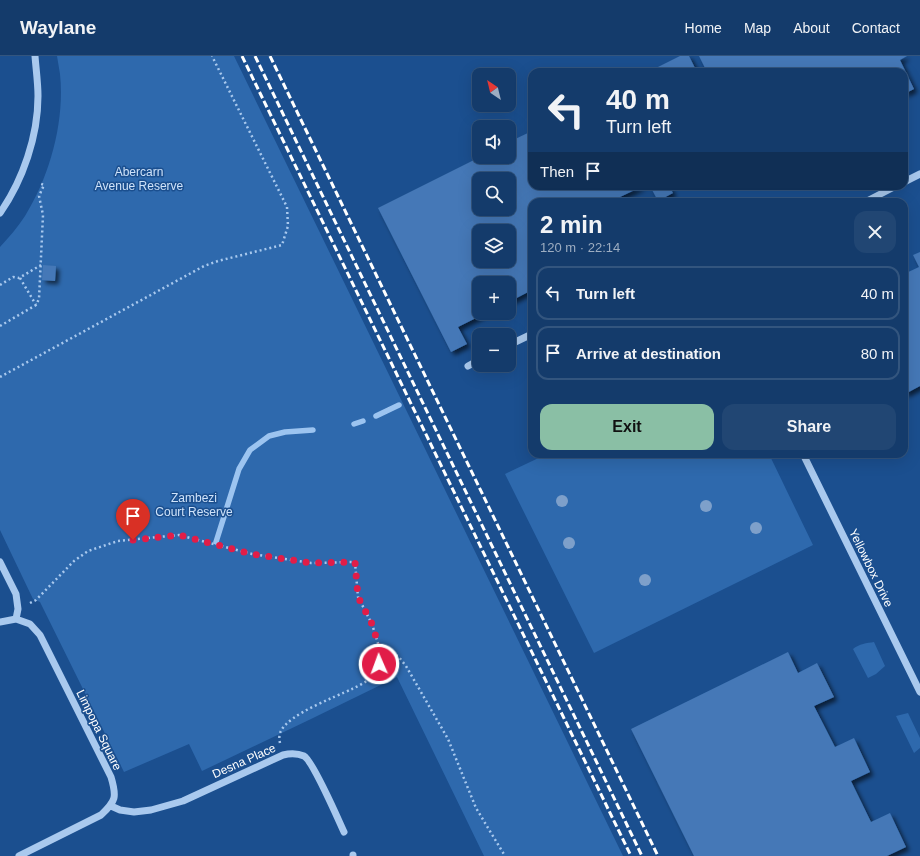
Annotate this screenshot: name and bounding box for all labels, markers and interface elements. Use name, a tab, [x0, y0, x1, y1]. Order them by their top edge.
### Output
text: Waylane	[20, 17, 96, 38]
text: Home	[685, 20, 722, 36]
text: Map	[744, 20, 771, 36]
text: About	[793, 20, 830, 36]
text: Contact	[852, 20, 900, 36]
north arrow	[472, 68, 516, 112]
map controls	[472, 68, 516, 372]
icon: left	[540, 84, 592, 136]
text: 40 m	[606, 84, 670, 115]
text: Turn left	[606, 117, 671, 137]
button: sound	[472, 120, 516, 164]
icon: arrive	[582, 160, 604, 182]
text: Then	[540, 163, 574, 180]
park label: Abercarn Avenue Reserve	[95, 165, 184, 193]
button: search	[472, 172, 516, 216]
text: 2 min	[540, 211, 603, 238]
button: close	[854, 211, 896, 253]
button: layers	[472, 224, 516, 268]
text: 120 m · 22:14	[540, 240, 620, 255]
button: +	[472, 276, 516, 320]
icon: left	[542, 282, 564, 304]
text: Turn left	[576, 285, 635, 302]
text: 40 m	[861, 285, 894, 302]
button: −	[472, 328, 516, 372]
icon: arrive	[542, 342, 564, 364]
text: Arrive at destination	[576, 345, 721, 362]
text: 80 m	[861, 345, 894, 362]
button: Exit	[540, 404, 714, 450]
button: Share	[722, 404, 896, 450]
park label: Zambezi Court Reserve	[155, 491, 233, 519]
pin	[116, 499, 150, 540]
icon: arrive	[122, 505, 144, 527]
street label: Yellowbox Drive	[846, 527, 896, 610]
position arrow	[358, 643, 400, 685]
street label: Limpopa Square	[73, 687, 125, 773]
street label: Desna Place	[210, 741, 278, 781]

